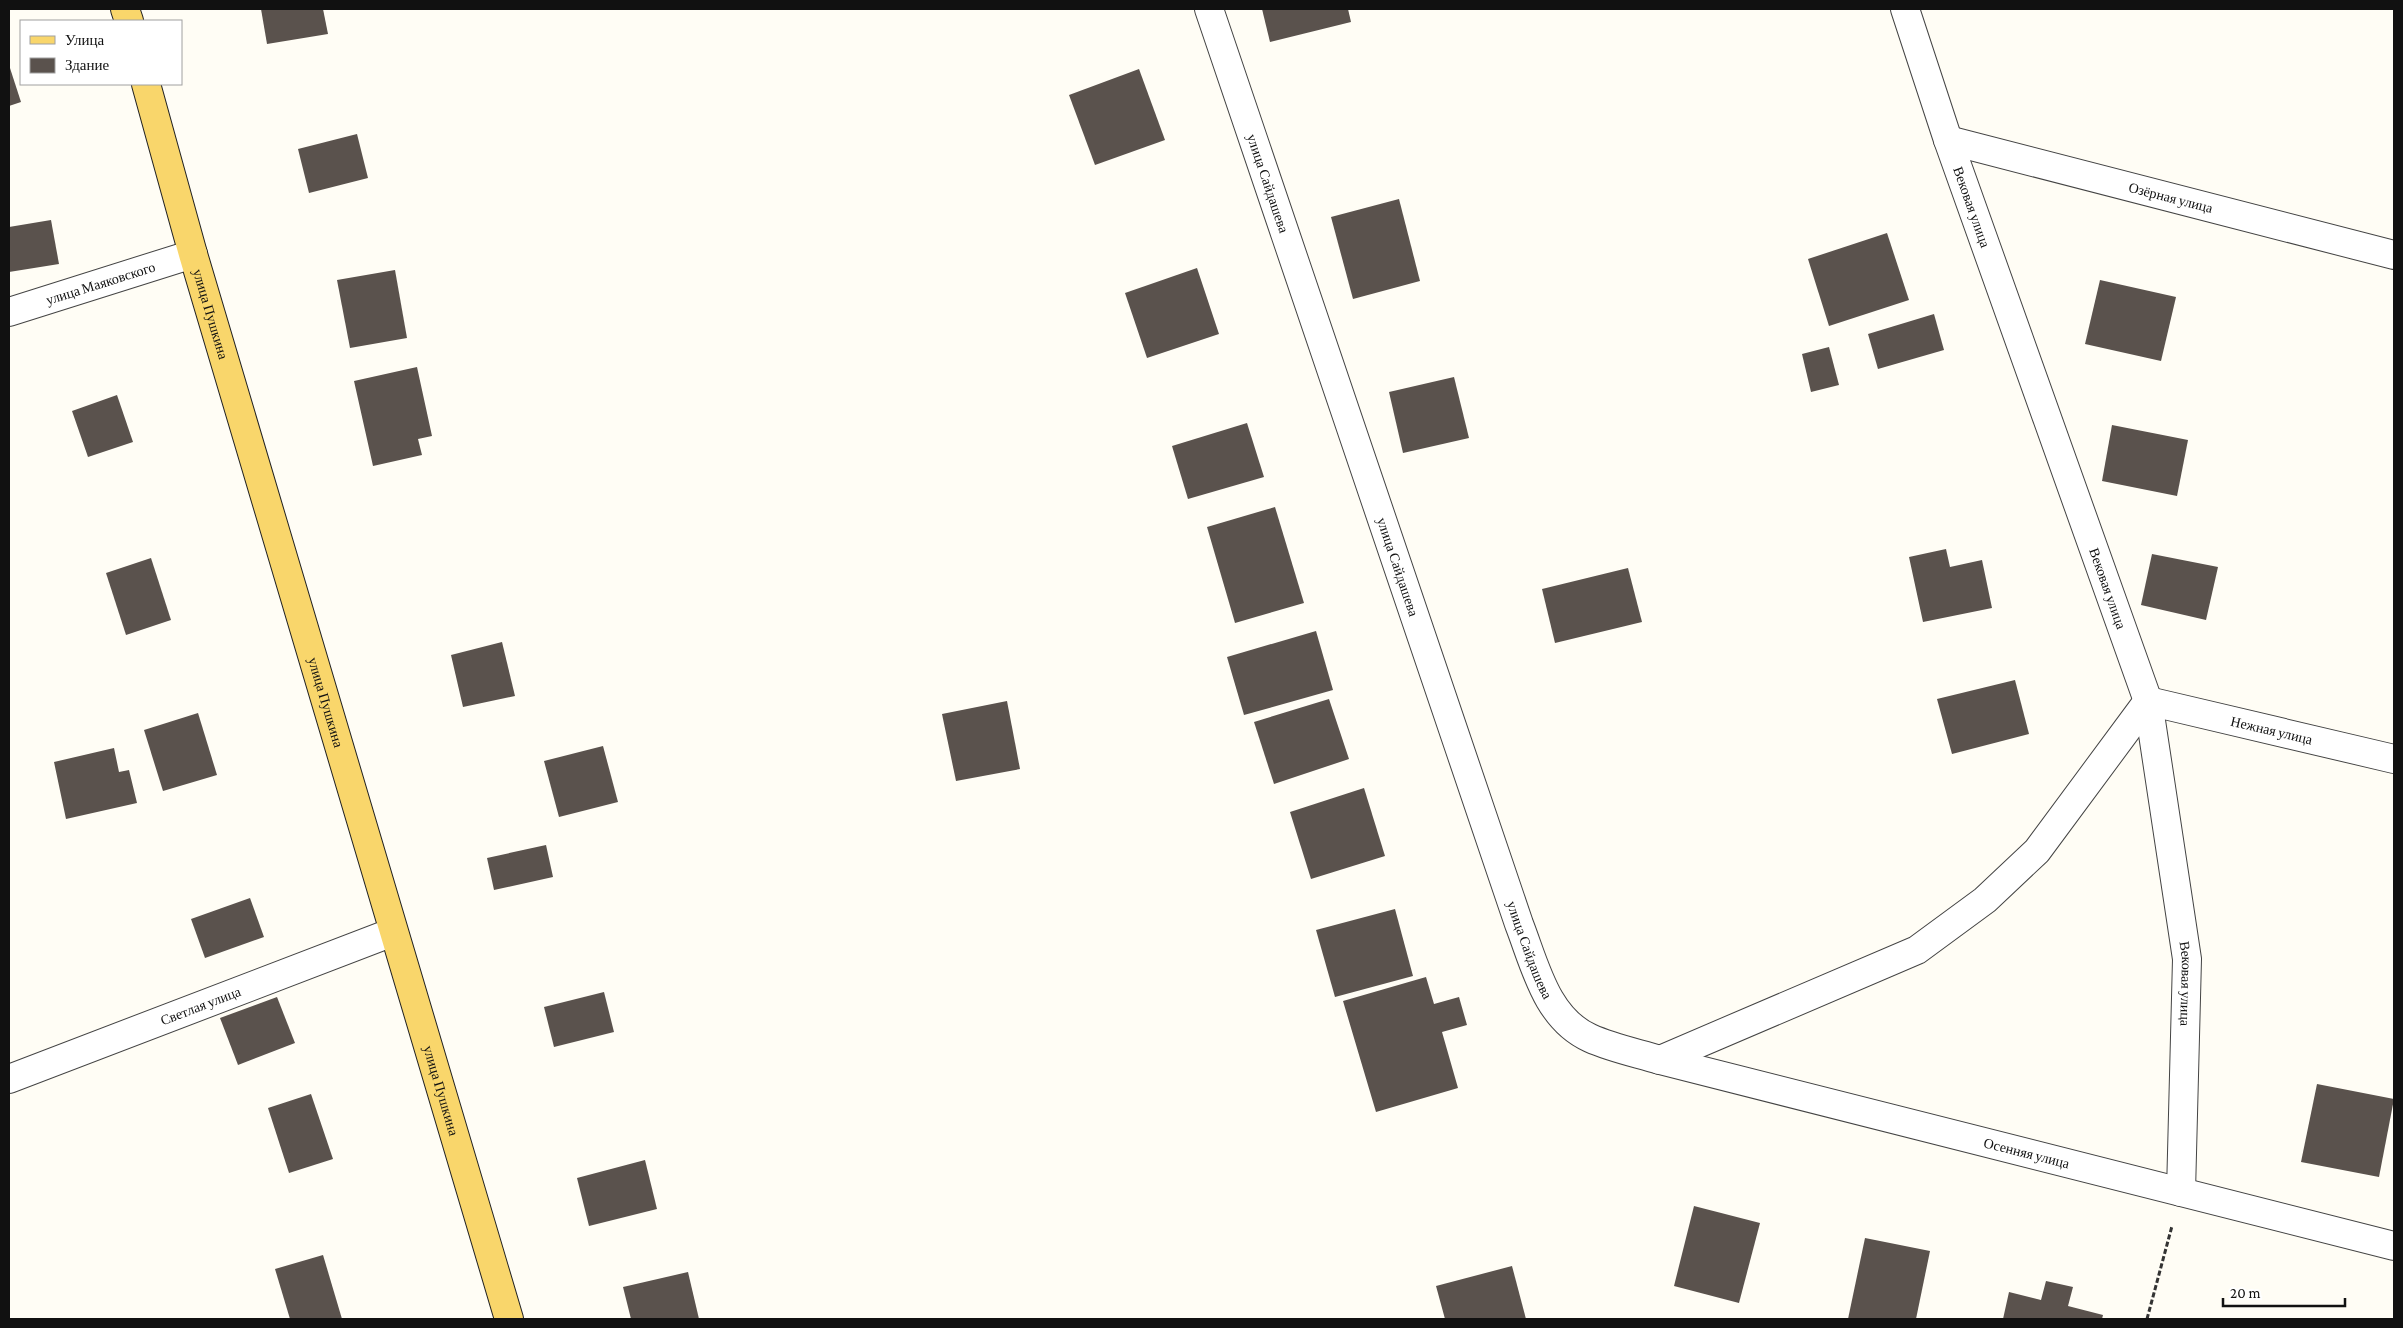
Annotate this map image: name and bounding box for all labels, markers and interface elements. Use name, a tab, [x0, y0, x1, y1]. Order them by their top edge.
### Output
legend	[20, 20, 182, 85]
text: Улица	[65, 32, 104, 48]
text: Здание	[65, 57, 109, 73]
street label: улица Сайдашева	[1244, 132, 1292, 235]
street label: Вековая улица	[1950, 164, 1994, 250]
street label: Озёрная улица	[2127, 179, 2215, 216]
street label: улица Маяковского	[44, 258, 157, 308]
street label: улица Пушкина	[190, 267, 232, 362]
street label: улица Сайдашева	[1374, 515, 1422, 619]
street label: Вековая улица	[2086, 546, 2130, 632]
street label: улица Пушкина	[305, 655, 347, 750]
street label: Нежная улица	[2229, 713, 2315, 748]
street label: улица Сайдашева	[1504, 899, 1556, 1002]
street label: Вековая улица	[2176, 940, 2195, 1027]
street label: Светлая улица	[158, 983, 244, 1028]
street label: улица Пушкина	[420, 1044, 462, 1138]
street label: Осенняя улица	[1982, 1134, 2072, 1172]
scale bar	[2223, 1276, 2346, 1308]
text: 20 m	[2230, 1285, 2261, 1301]

